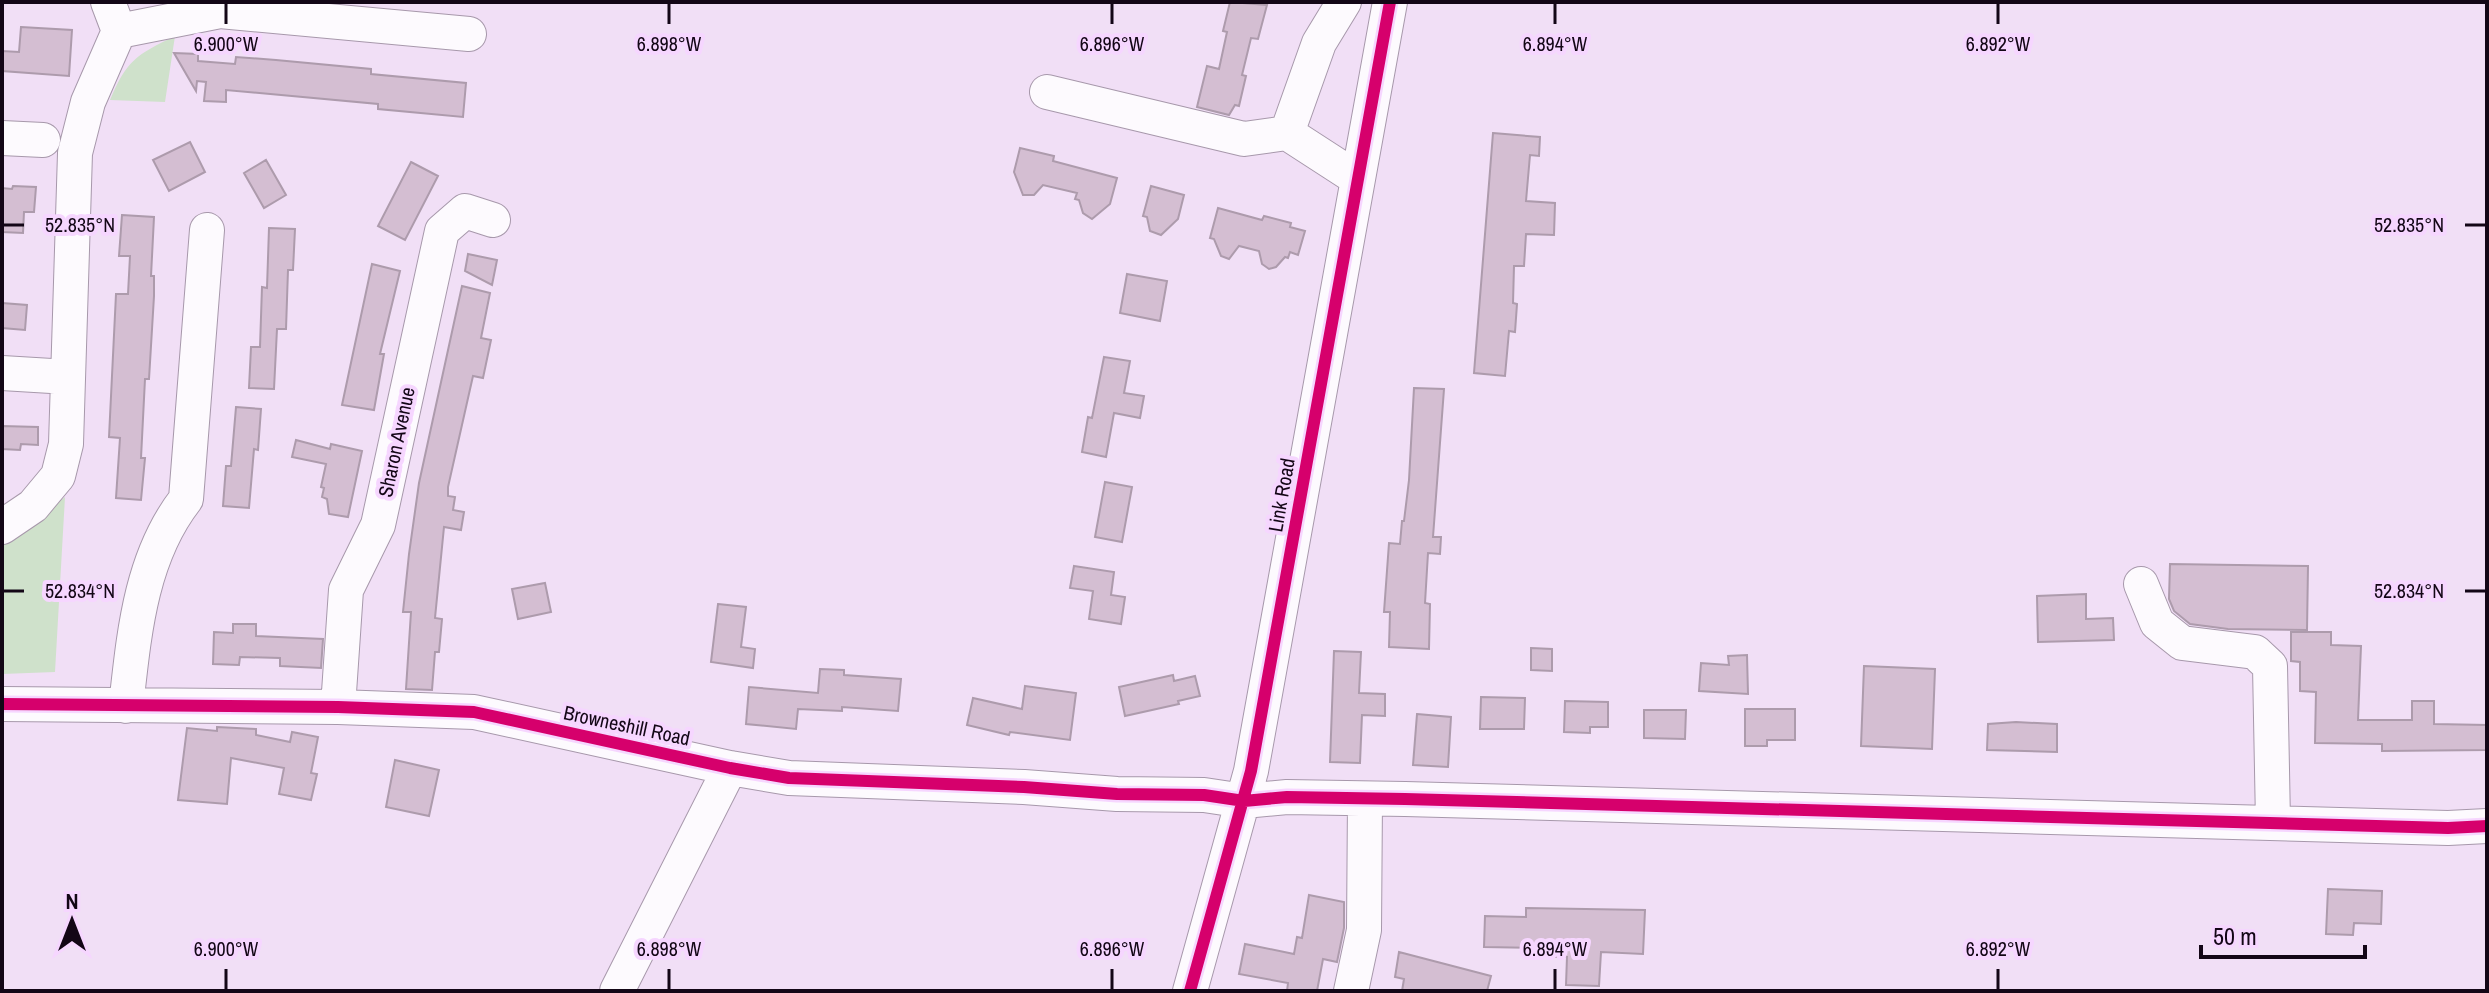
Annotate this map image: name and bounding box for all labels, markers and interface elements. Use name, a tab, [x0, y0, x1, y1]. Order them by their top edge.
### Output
text: 6.900°W	[194, 30, 259, 57]
text: 6.898°W	[637, 30, 702, 57]
text: 6.896°W	[1080, 30, 1145, 57]
text: 6.894°W	[1523, 30, 1588, 57]
text: 6.892°W	[1966, 30, 2031, 57]
text: 52.835°N	[45, 211, 115, 238]
text: 52.835°N	[2374, 211, 2444, 238]
street label: Sharon Avenue	[371, 384, 421, 500]
street label: Link Road	[1261, 456, 1301, 534]
text: 52.834°N	[45, 577, 115, 604]
text: 52.834°N	[2374, 577, 2444, 604]
street label: Browneshill Road	[561, 698, 693, 752]
north arrow	[32, 881, 112, 961]
text: N	[65, 886, 79, 916]
scale bar	[2201, 909, 2365, 959]
text: 50 m	[2213, 920, 2257, 952]
text: 6.900°W	[194, 935, 259, 962]
text: 6.898°W	[637, 935, 702, 962]
text: 6.896°W	[1080, 935, 1145, 962]
text: 6.894°W	[1523, 935, 1588, 962]
text: 6.892°W	[1966, 935, 2031, 962]

